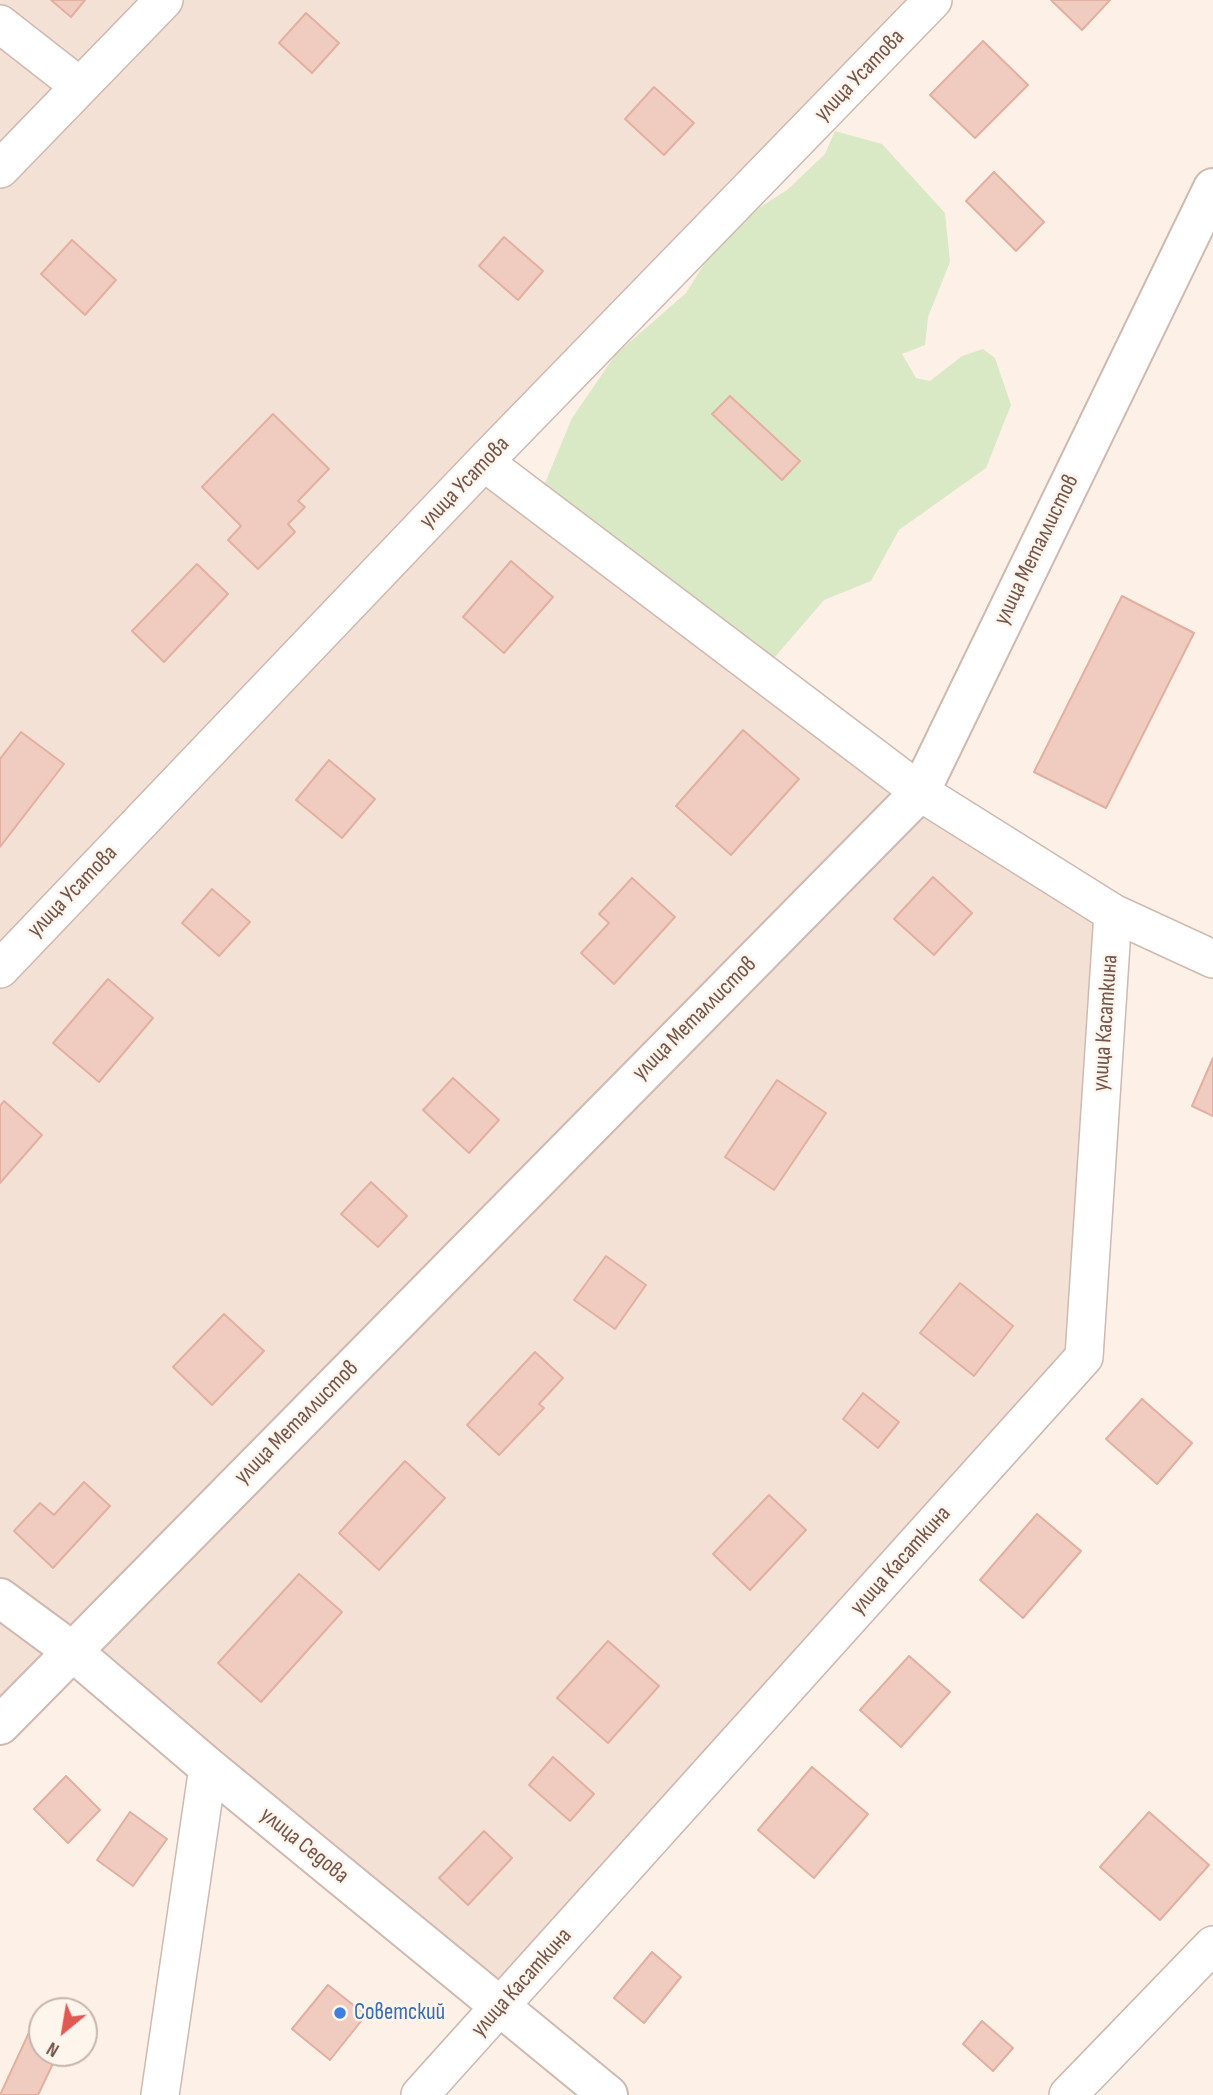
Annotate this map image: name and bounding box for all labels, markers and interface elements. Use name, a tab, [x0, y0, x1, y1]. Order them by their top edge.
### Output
street label: улица Усатова	[809, 24, 911, 128]
street label: улица Усатова	[414, 431, 516, 535]
street label: улица Металлистов	[989, 470, 1085, 630]
street label: улица Усатова	[22, 840, 124, 944]
street label: улица Металлистов	[627, 951, 763, 1087]
street label: улица Касаткина	[1087, 954, 1125, 1092]
street label: улица Металлистов	[229, 1355, 365, 1491]
street label: улица Касаткина	[845, 1501, 957, 1621]
street label: улица Седова	[254, 1802, 354, 1890]
street label: улица Касаткина	[466, 1923, 578, 2043]
north arrow	[28, 1997, 98, 2067]
place label: Советский	[354, 1999, 445, 2027]
marker: Советский	[332, 2005, 348, 2021]
text: N	[43, 2036, 63, 2061]

